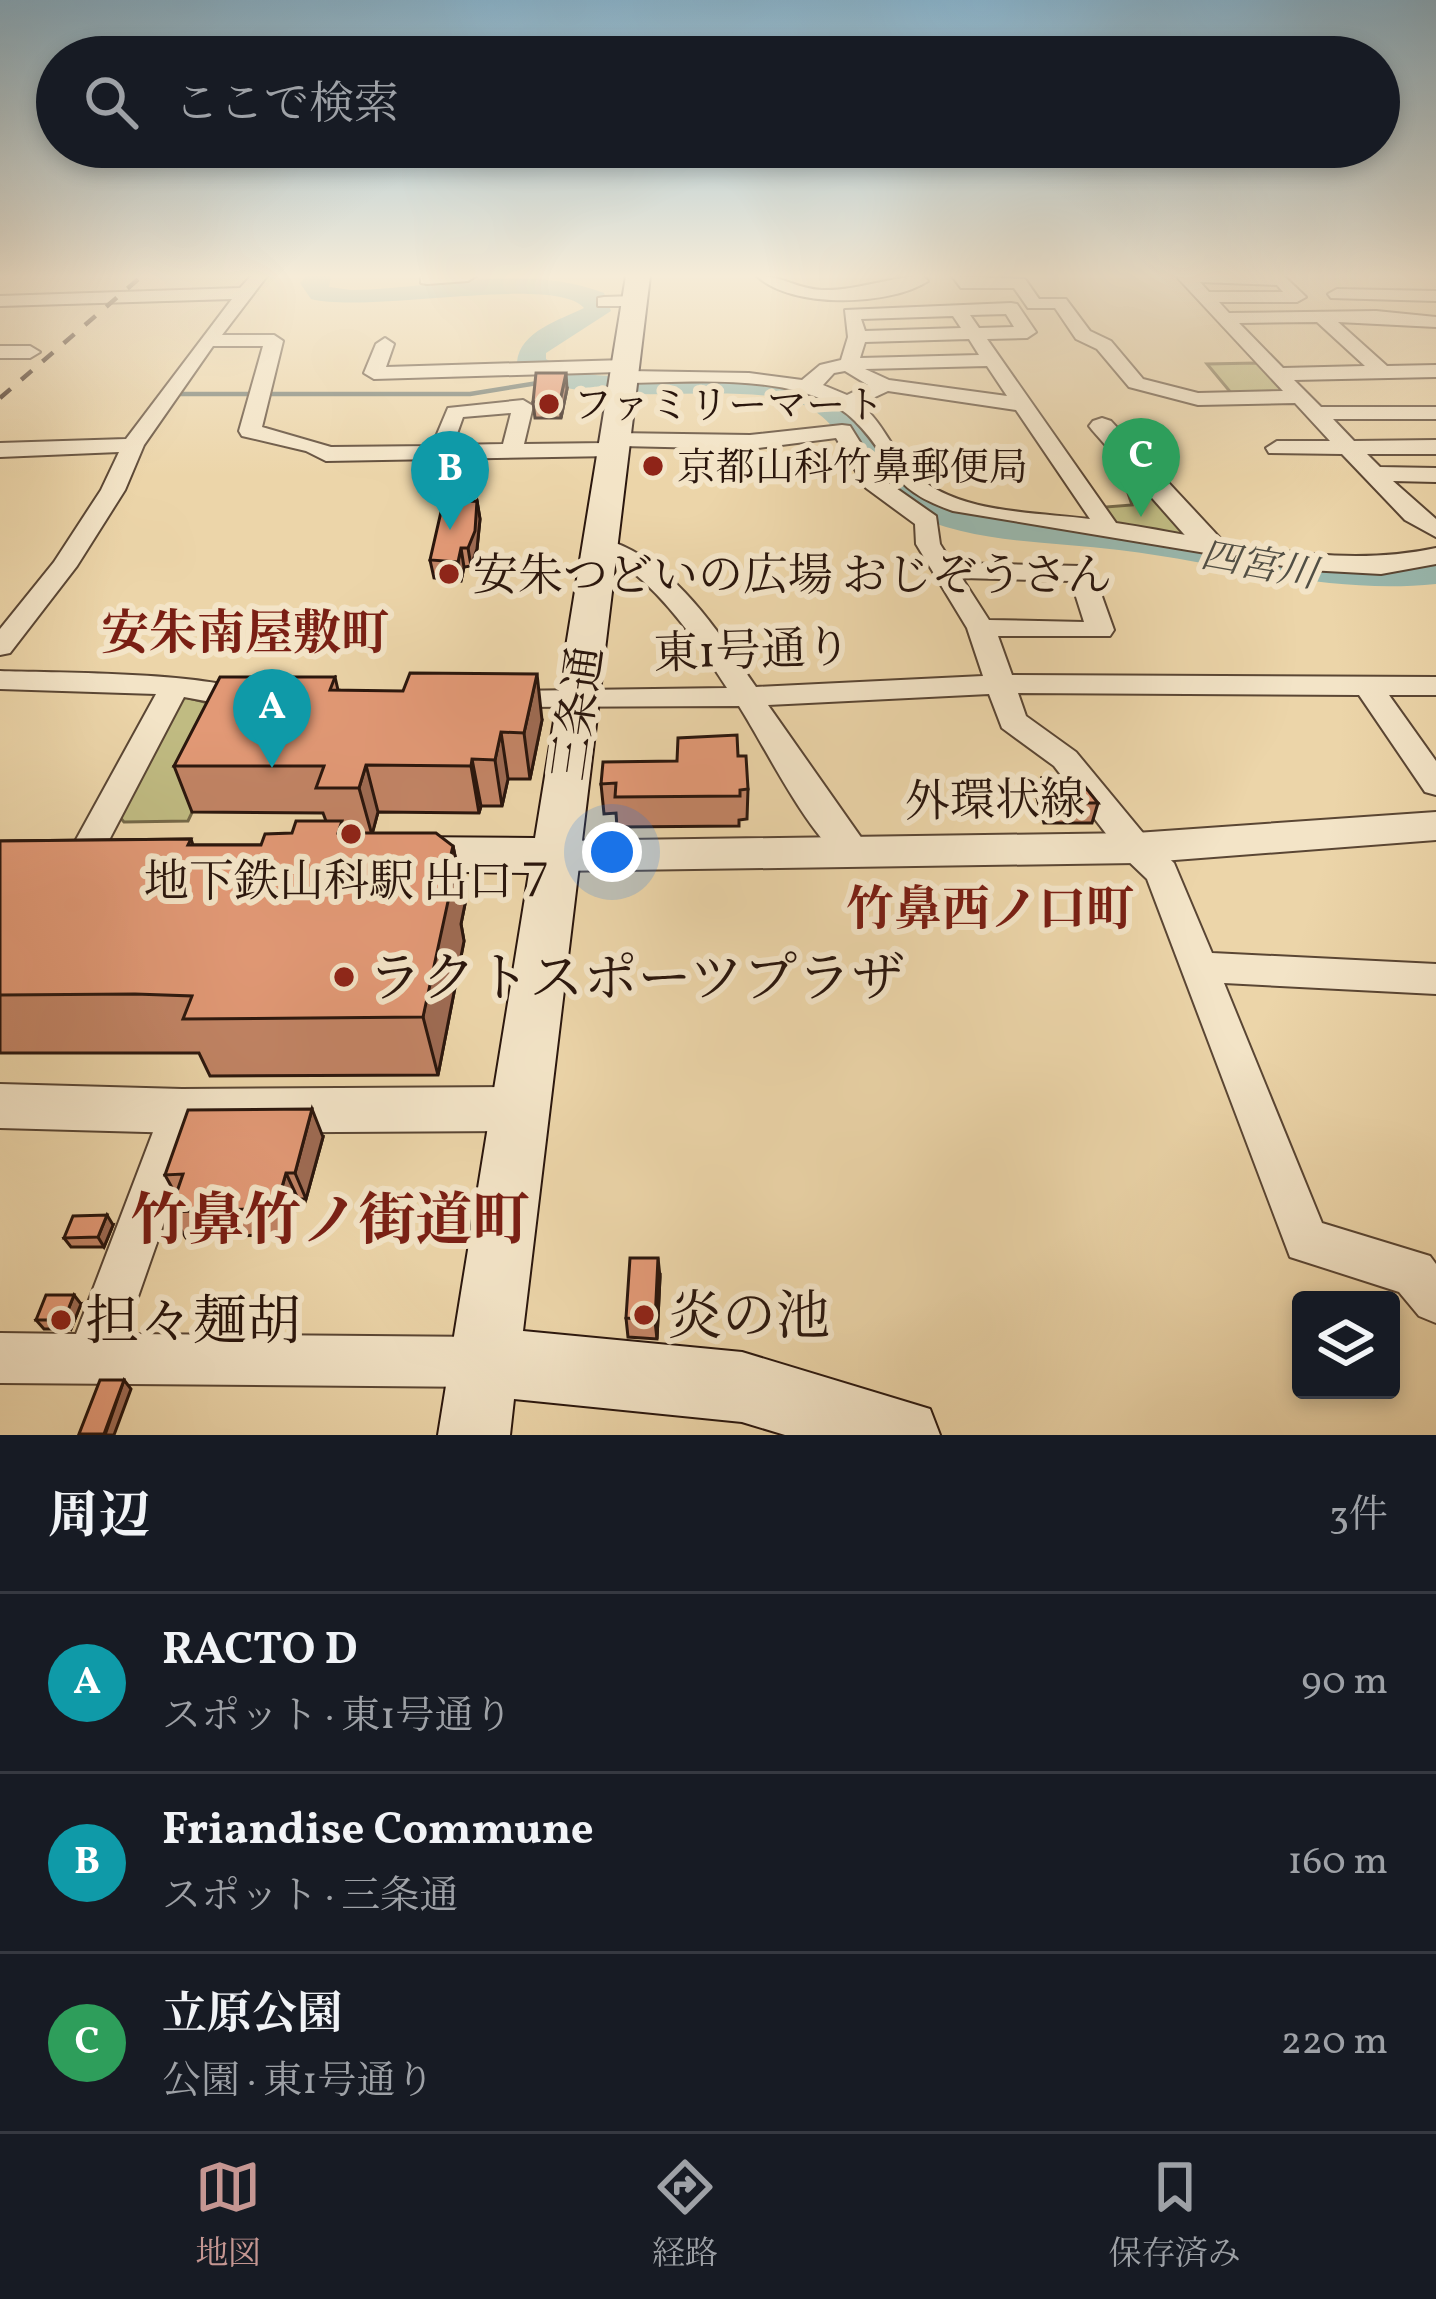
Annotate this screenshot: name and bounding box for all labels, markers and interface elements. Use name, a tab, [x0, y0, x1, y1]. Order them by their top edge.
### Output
search box	[36, 36, 1400, 168]
icon: search	[78, 69, 144, 135]
text: ここで検索	[174, 75, 399, 138]
place label: ファミリーマート	[573, 381, 884, 435]
marker: ファミリーマート	[536, 391, 562, 417]
pin: C	[1102, 418, 1180, 517]
pin: B	[411, 431, 489, 530]
place label: 京都山科竹鼻郵便局	[677, 443, 1028, 497]
marker: 京都山科竹鼻郵便局	[640, 453, 666, 479]
water label: 四宮川	[1196, 530, 1325, 604]
place label: 安朱つどいの広場 おじぞうさん	[473, 547, 1112, 610]
marker: 安朱つどいの広場 おじぞうさん	[436, 561, 462, 587]
district label: 安朱南屋敷町	[101, 603, 389, 670]
street label: 東1号通り	[652, 619, 852, 688]
street label: 三条通	[540, 642, 621, 785]
pin: A	[233, 669, 311, 768]
street label: 外環状線	[905, 770, 1086, 837]
marker: 地下鉄山科駅 出口７	[338, 821, 364, 847]
your location	[582, 822, 642, 882]
place label: 地下鉄山科駅 出口７	[144, 853, 558, 916]
district label: 竹鼻西ノ口町	[846, 879, 1134, 946]
place label: ラクトスポーツプラザ	[368, 945, 905, 1020]
marker: ラクトスポーツプラザ	[331, 964, 357, 990]
district label: 竹鼻竹ノ街道町	[131, 1185, 530, 1264]
place label: 炎の池	[668, 1283, 830, 1358]
place label: 担々麺胡	[85, 1288, 301, 1363]
map controls	[1292, 1291, 1400, 1399]
button: layers	[1292, 1291, 1400, 1399]
marker: 炎の池	[631, 1302, 657, 1328]
marker: 担々麺胡	[48, 1307, 74, 1333]
text: 周辺	[48, 1483, 150, 1554]
text: 3件	[1329, 1490, 1388, 1544]
text: RACTO D	[162, 1620, 357, 1683]
text: A	[73, 1656, 101, 1710]
text: 90 m	[1301, 1656, 1388, 1710]
text: スポット · 東1号通り	[162, 1691, 512, 1745]
text: Friandise Commune	[162, 1800, 594, 1863]
text: B	[74, 1836, 100, 1890]
text: 160 m	[1287, 1836, 1388, 1890]
text: スポット · 三条通	[162, 1871, 458, 1925]
text: 立原公園	[162, 1985, 342, 2048]
text: C	[74, 2016, 100, 2070]
text: 220 m	[1281, 2016, 1388, 2070]
text: 公園 · 東1号通り	[162, 2056, 434, 2110]
tab: 地図	[195, 2154, 261, 2279]
tab: 経路	[652, 2154, 718, 2279]
tab: 保存済み	[1109, 2154, 1241, 2279]

